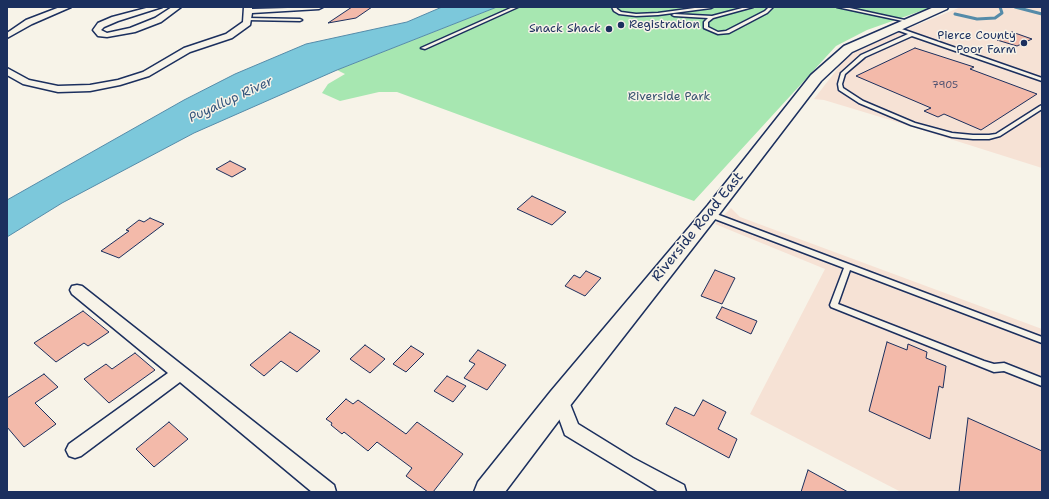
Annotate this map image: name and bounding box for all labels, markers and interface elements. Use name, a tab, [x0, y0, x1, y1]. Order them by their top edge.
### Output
place label: Registration	[629, 18, 700, 32]
marker: Registration	[616, 20, 626, 30]
place label: Snack Shack	[529, 22, 601, 36]
marker: Snack Shack	[604, 24, 614, 34]
place label: Pierce County Poor Farm	[937, 29, 1016, 57]
marker: Pierce County Poor Farm	[1019, 38, 1029, 48]
water label: Puyallup River	[187, 74, 275, 126]
house number: 7905	[932, 79, 958, 91]
park label: Riverside Park	[628, 90, 710, 104]
street label: Riverside Road East	[649, 169, 747, 285]

